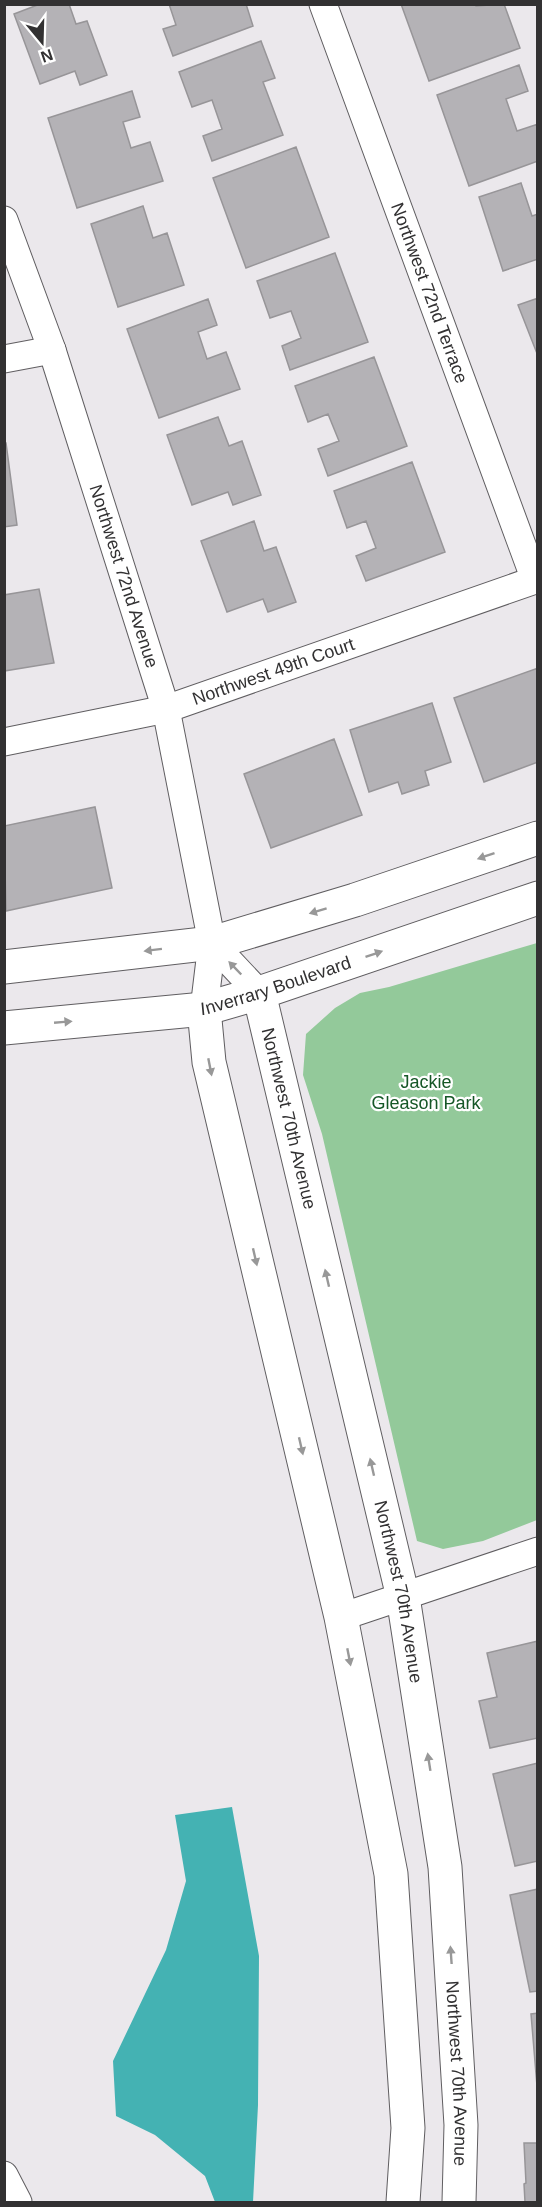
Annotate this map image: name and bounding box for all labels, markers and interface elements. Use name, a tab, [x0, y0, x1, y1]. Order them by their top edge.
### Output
north arrow	[12, 12, 72, 72]
text: N	[38, 46, 55, 66]
street label: Northwest 72nd Terrace	[387, 200, 472, 386]
street label: Northwest 72nd Avenue	[85, 482, 162, 670]
street label: Northwest 49th Court	[190, 634, 357, 709]
one-way arrow	[477, 852, 495, 861]
one-way arrow	[309, 907, 327, 916]
one-way arrow	[144, 945, 163, 955]
one-way arrow	[365, 948, 383, 958]
street label: Inverrary Boulevard	[200, 952, 353, 1019]
one-way arrow	[229, 961, 243, 975]
one-way arrow	[53, 1017, 72, 1027]
street label: Northwest 70th Avenue	[258, 1026, 320, 1211]
one-way arrow	[206, 1058, 215, 1077]
park label: Jackie Gleason Park	[371, 1072, 482, 1113]
one-way arrow	[251, 1248, 261, 1266]
one-way arrow	[322, 1268, 331, 1287]
one-way arrow	[296, 1437, 306, 1456]
one-way arrow	[367, 1458, 377, 1477]
street label: Northwest 70th Avenue	[370, 1498, 426, 1685]
one-way arrow	[345, 1648, 354, 1667]
one-way arrow	[424, 1752, 433, 1771]
one-way arrow	[446, 1946, 455, 1965]
street label: Northwest 70th Avenue	[442, 1980, 471, 2167]

